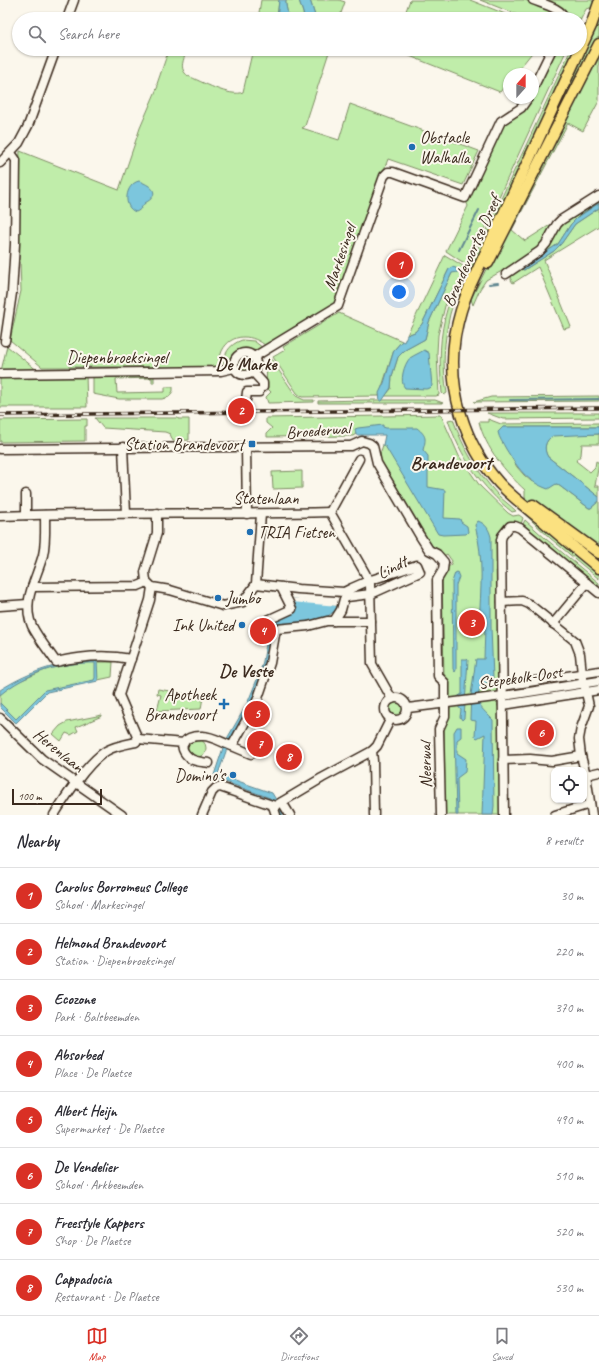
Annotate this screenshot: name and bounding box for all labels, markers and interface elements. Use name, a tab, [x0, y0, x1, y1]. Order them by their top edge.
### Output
search box	[12, 12, 587, 56]
icon: search	[26, 23, 48, 45]
text: Search here	[58, 25, 119, 44]
north arrow	[503, 68, 539, 104]
place label: Obstacle Walhalla	[420, 127, 472, 168]
marker: Obstacle Walhalla	[407, 142, 417, 152]
street label: Brandevoortse Dreef	[438, 189, 507, 310]
street label: Markesingel	[318, 218, 362, 293]
pin: 1	[387, 250, 413, 280]
your location	[389, 282, 409, 302]
street label: Diepenbroeksingel	[67, 347, 170, 368]
district label: De Marke	[216, 353, 278, 375]
pin: 2	[228, 396, 254, 426]
street label: Broederwal	[285, 418, 354, 443]
place label: Station Brandevoort	[124, 434, 246, 455]
marker: Station Brandevoort	[247, 439, 257, 449]
district label: Brandevoort	[410, 451, 494, 475]
street label: Statenlaan	[233, 488, 299, 509]
place label: TRIA Fietsen	[258, 522, 336, 543]
marker: TRIA Fietsen	[245, 527, 255, 537]
street label: Lindt	[374, 550, 413, 584]
place label: Jumbo	[225, 588, 262, 609]
marker: Jumbo	[213, 593, 223, 603]
pin: 3	[459, 608, 485, 638]
place label: Ink United	[173, 615, 237, 636]
pin: 4	[250, 616, 276, 646]
marker: Ink United	[237, 620, 247, 630]
district label: De Veste	[219, 660, 275, 682]
street label: Stepekolk-Oost	[477, 661, 566, 694]
place label: Apotheek Brandevoort	[144, 684, 218, 725]
marker: Apotheek Brandevoort	[219, 699, 229, 709]
pin: 5	[244, 699, 270, 729]
pin: 6	[528, 718, 554, 748]
street label: Herenlaan	[29, 724, 89, 778]
pin: 7	[247, 729, 273, 759]
street label: Neerwal	[415, 739, 436, 788]
pin: 8	[276, 742, 302, 772]
place label: Domino's	[175, 765, 227, 786]
map controls	[551, 767, 587, 803]
button: locate	[551, 767, 587, 803]
marker: Domino's	[228, 770, 238, 780]
scale bar	[12, 787, 102, 806]
text: 100 m	[18, 789, 42, 803]
text: Nearby	[16, 831, 59, 852]
text: 8 results	[545, 833, 583, 849]
text: Carolus Borromeus College	[54, 878, 187, 897]
text: 1	[26, 888, 32, 904]
text: 30 m	[561, 888, 583, 904]
text: School · Markesingel	[54, 897, 143, 913]
text: Helmond Brandevoort	[54, 934, 165, 953]
text: 2	[26, 944, 32, 960]
text: 220 m	[555, 944, 583, 960]
text: Station · Diepenbroeksingel	[54, 953, 173, 969]
text: Ecozone	[54, 990, 95, 1009]
text: 3	[26, 1000, 32, 1016]
text: 370 m	[555, 1000, 583, 1016]
text: Park · Balsbeemden	[54, 1009, 139, 1025]
text: Absorbed	[54, 1046, 102, 1065]
text: 4	[26, 1056, 32, 1072]
text: 400 m	[555, 1056, 583, 1072]
text: Place · De Plaetse	[54, 1065, 131, 1081]
text: Albert Heijn	[54, 1102, 117, 1121]
text: 5	[26, 1112, 32, 1128]
text: 490 m	[555, 1112, 583, 1128]
text: Supermarket · De Plaetse	[54, 1121, 164, 1137]
text: De Vendelier	[54, 1158, 117, 1177]
text: 6	[26, 1168, 32, 1184]
text: 510 m	[555, 1168, 583, 1184]
text: School · Arkbeemden	[54, 1177, 143, 1193]
text: Freestyle Kappers	[54, 1214, 144, 1233]
text: 7	[26, 1224, 32, 1240]
text: 520 m	[555, 1224, 583, 1240]
text: Shop · De Plaetse	[54, 1233, 131, 1249]
text: Cappadocia	[54, 1270, 111, 1289]
text: 8	[26, 1280, 32, 1296]
text: 530 m	[555, 1280, 583, 1296]
text: Restaurant · De Plaetse	[54, 1289, 159, 1305]
tab: Map	[86, 1325, 108, 1363]
tab: Directions	[280, 1325, 319, 1363]
tab: Saved	[491, 1325, 513, 1363]

